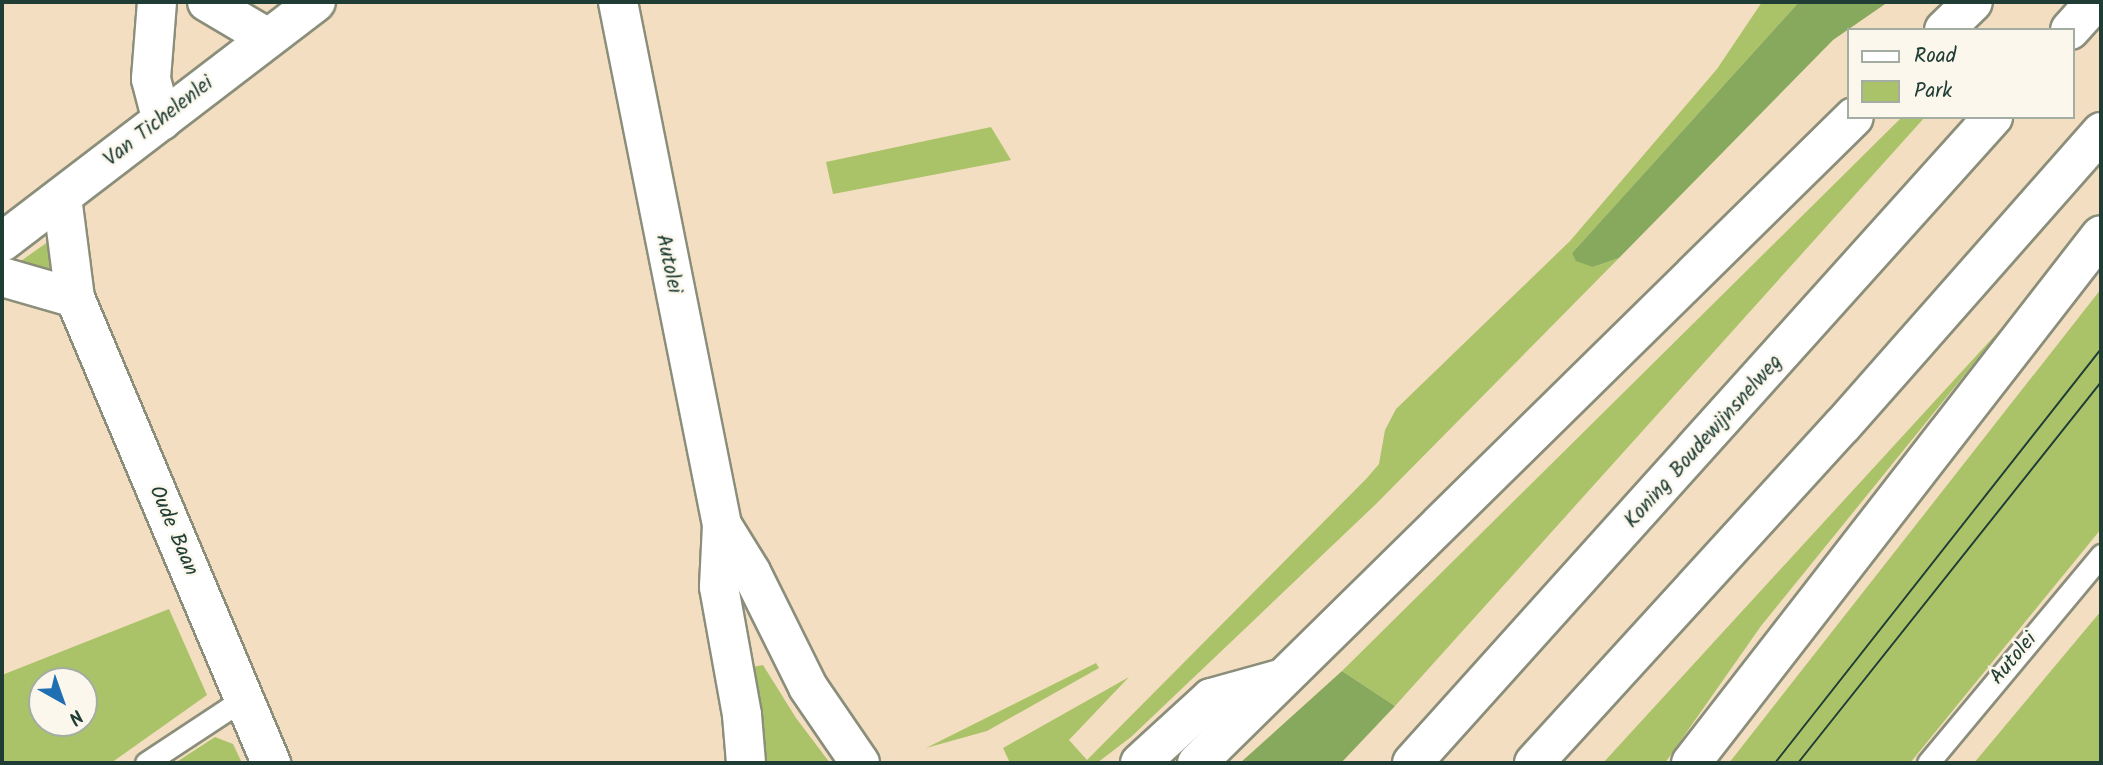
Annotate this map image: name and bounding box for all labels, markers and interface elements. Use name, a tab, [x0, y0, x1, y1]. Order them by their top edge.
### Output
legend	[1848, 28, 2075, 119]
text: Road	[1914, 40, 1956, 73]
street label: Van Tichelenlei	[99, 71, 219, 173]
text: Park	[1914, 75, 1952, 108]
street label: Autolei	[649, 232, 687, 296]
street label: Koning Boudewijnsnelweg	[1620, 350, 1788, 534]
street label: Oude Baan	[143, 482, 203, 580]
street label: Autolei	[1985, 628, 2043, 690]
north arrow	[28, 667, 98, 737]
text: N	[61, 701, 89, 732]

